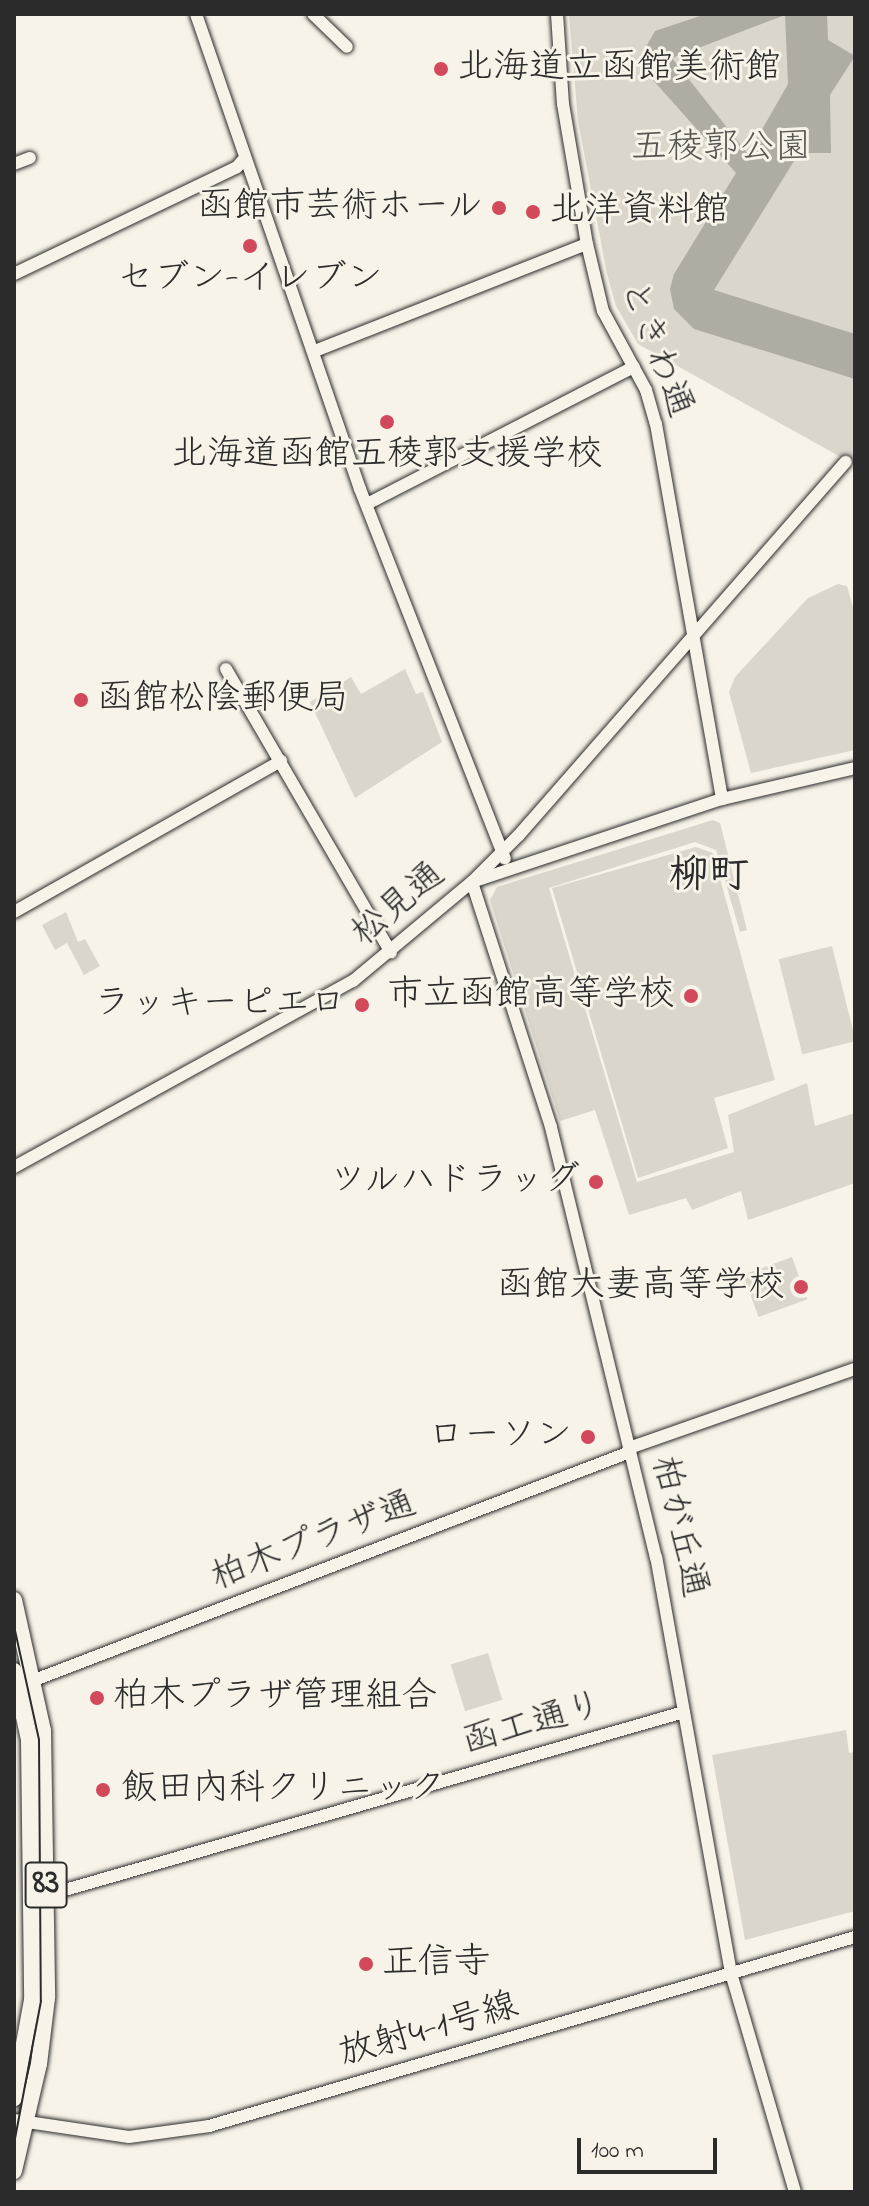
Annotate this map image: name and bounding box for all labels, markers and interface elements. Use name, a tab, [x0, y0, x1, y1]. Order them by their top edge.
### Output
place label: 北海道立函館美術館	[457, 47, 781, 91]
marker: 北海道立函館美術館	[432, 60, 450, 78]
park label: 五稜郭公園	[631, 127, 811, 171]
place label: 函館市芸術ホール	[195, 186, 483, 230]
place label: 北洋資料館	[549, 190, 729, 234]
marker: 函館市芸術ホール	[490, 199, 508, 217]
marker: 北洋資料館	[524, 203, 542, 221]
marker: セブン-イレブン	[241, 237, 259, 255]
place label: セブン-イレブン	[117, 258, 383, 302]
street label: ときわ通	[609, 274, 701, 424]
marker: 北海道函館五稜郭支援学校	[378, 413, 396, 431]
place label: 北海道函館五稜郭支援学校	[171, 434, 603, 478]
place label: 函館松陰郵便局	[97, 678, 349, 722]
marker: 函館松陰郵便局	[72, 691, 90, 709]
district label: 柳町	[669, 853, 749, 901]
street label: 松見通	[344, 854, 454, 956]
place label: 市立函館高等学校	[387, 974, 675, 1018]
place label: ラッキーピエロ	[94, 983, 346, 1027]
marker: 市立函館高等学校	[682, 987, 700, 1005]
marker: ラッキーピエロ	[353, 996, 371, 1014]
place label: ツルハドラッグ	[328, 1160, 580, 1204]
marker: ツルハドラッグ	[587, 1173, 605, 1191]
place label: 函館大妻高等学校	[497, 1265, 785, 1309]
marker: 函館大妻高等学校	[792, 1278, 810, 1296]
place label: ローソン	[428, 1415, 572, 1459]
marker: ローソン	[579, 1428, 597, 1446]
street label: 柏が丘通	[641, 1452, 715, 1602]
street label: 柏木プラザ通	[205, 1483, 423, 1601]
place label: 柏木プラザ管理組合	[113, 1676, 437, 1720]
street label: 函工通り	[458, 1684, 608, 1766]
marker: 柏木プラザ管理組合	[88, 1689, 106, 1707]
place label: 飯田內科クリニック	[121, 1768, 445, 1812]
marker: 飯田內科クリニック	[92, 1779, 114, 1801]
road number: 83	[24, 1855, 68, 1915]
place label: 正信寺	[382, 1942, 490, 1986]
marker: 正信寺	[357, 1955, 375, 1973]
street label: 放射4-1号線	[335, 1985, 523, 2077]
scale bar	[581, 2122, 721, 2172]
text: 100 m	[591, 2134, 644, 2169]

